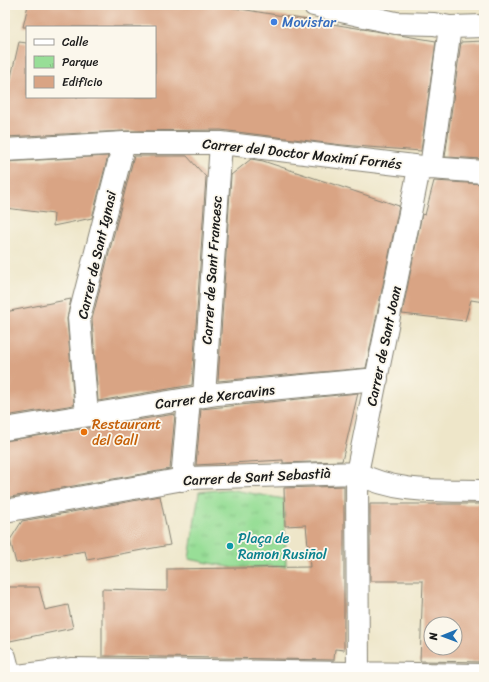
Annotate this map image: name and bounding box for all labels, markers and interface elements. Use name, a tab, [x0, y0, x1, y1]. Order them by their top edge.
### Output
place label: Movistar	[282, 10, 337, 35]
marker: Movistar	[269, 17, 279, 27]
legend	[26, 26, 156, 98]
text: Calle	[62, 31, 89, 53]
text: Parque	[62, 51, 99, 73]
text: Edificio	[62, 71, 102, 93]
street label: Carrer del Doctor Maximí Fornés	[201, 131, 403, 177]
street label: Carrer de Sant Ignasi	[70, 187, 124, 322]
street label: Carrer de Sant Francesc	[194, 195, 230, 345]
street label: Carrer de Sant Joan	[359, 283, 409, 409]
street label: Carrer de Xercavins	[154, 377, 276, 417]
place label: Restaurant del Gall	[92, 412, 161, 453]
marker: Restaurant del Gall	[79, 427, 89, 437]
street label: Carrer de Sant Sebastià	[182, 461, 332, 493]
place label: Plaça de Ramon Rusiñol	[238, 526, 328, 567]
marker: Plaça de Ramon Rusiñol	[225, 541, 235, 551]
north arrow	[423, 616, 463, 656]
text: N	[424, 632, 443, 641]

